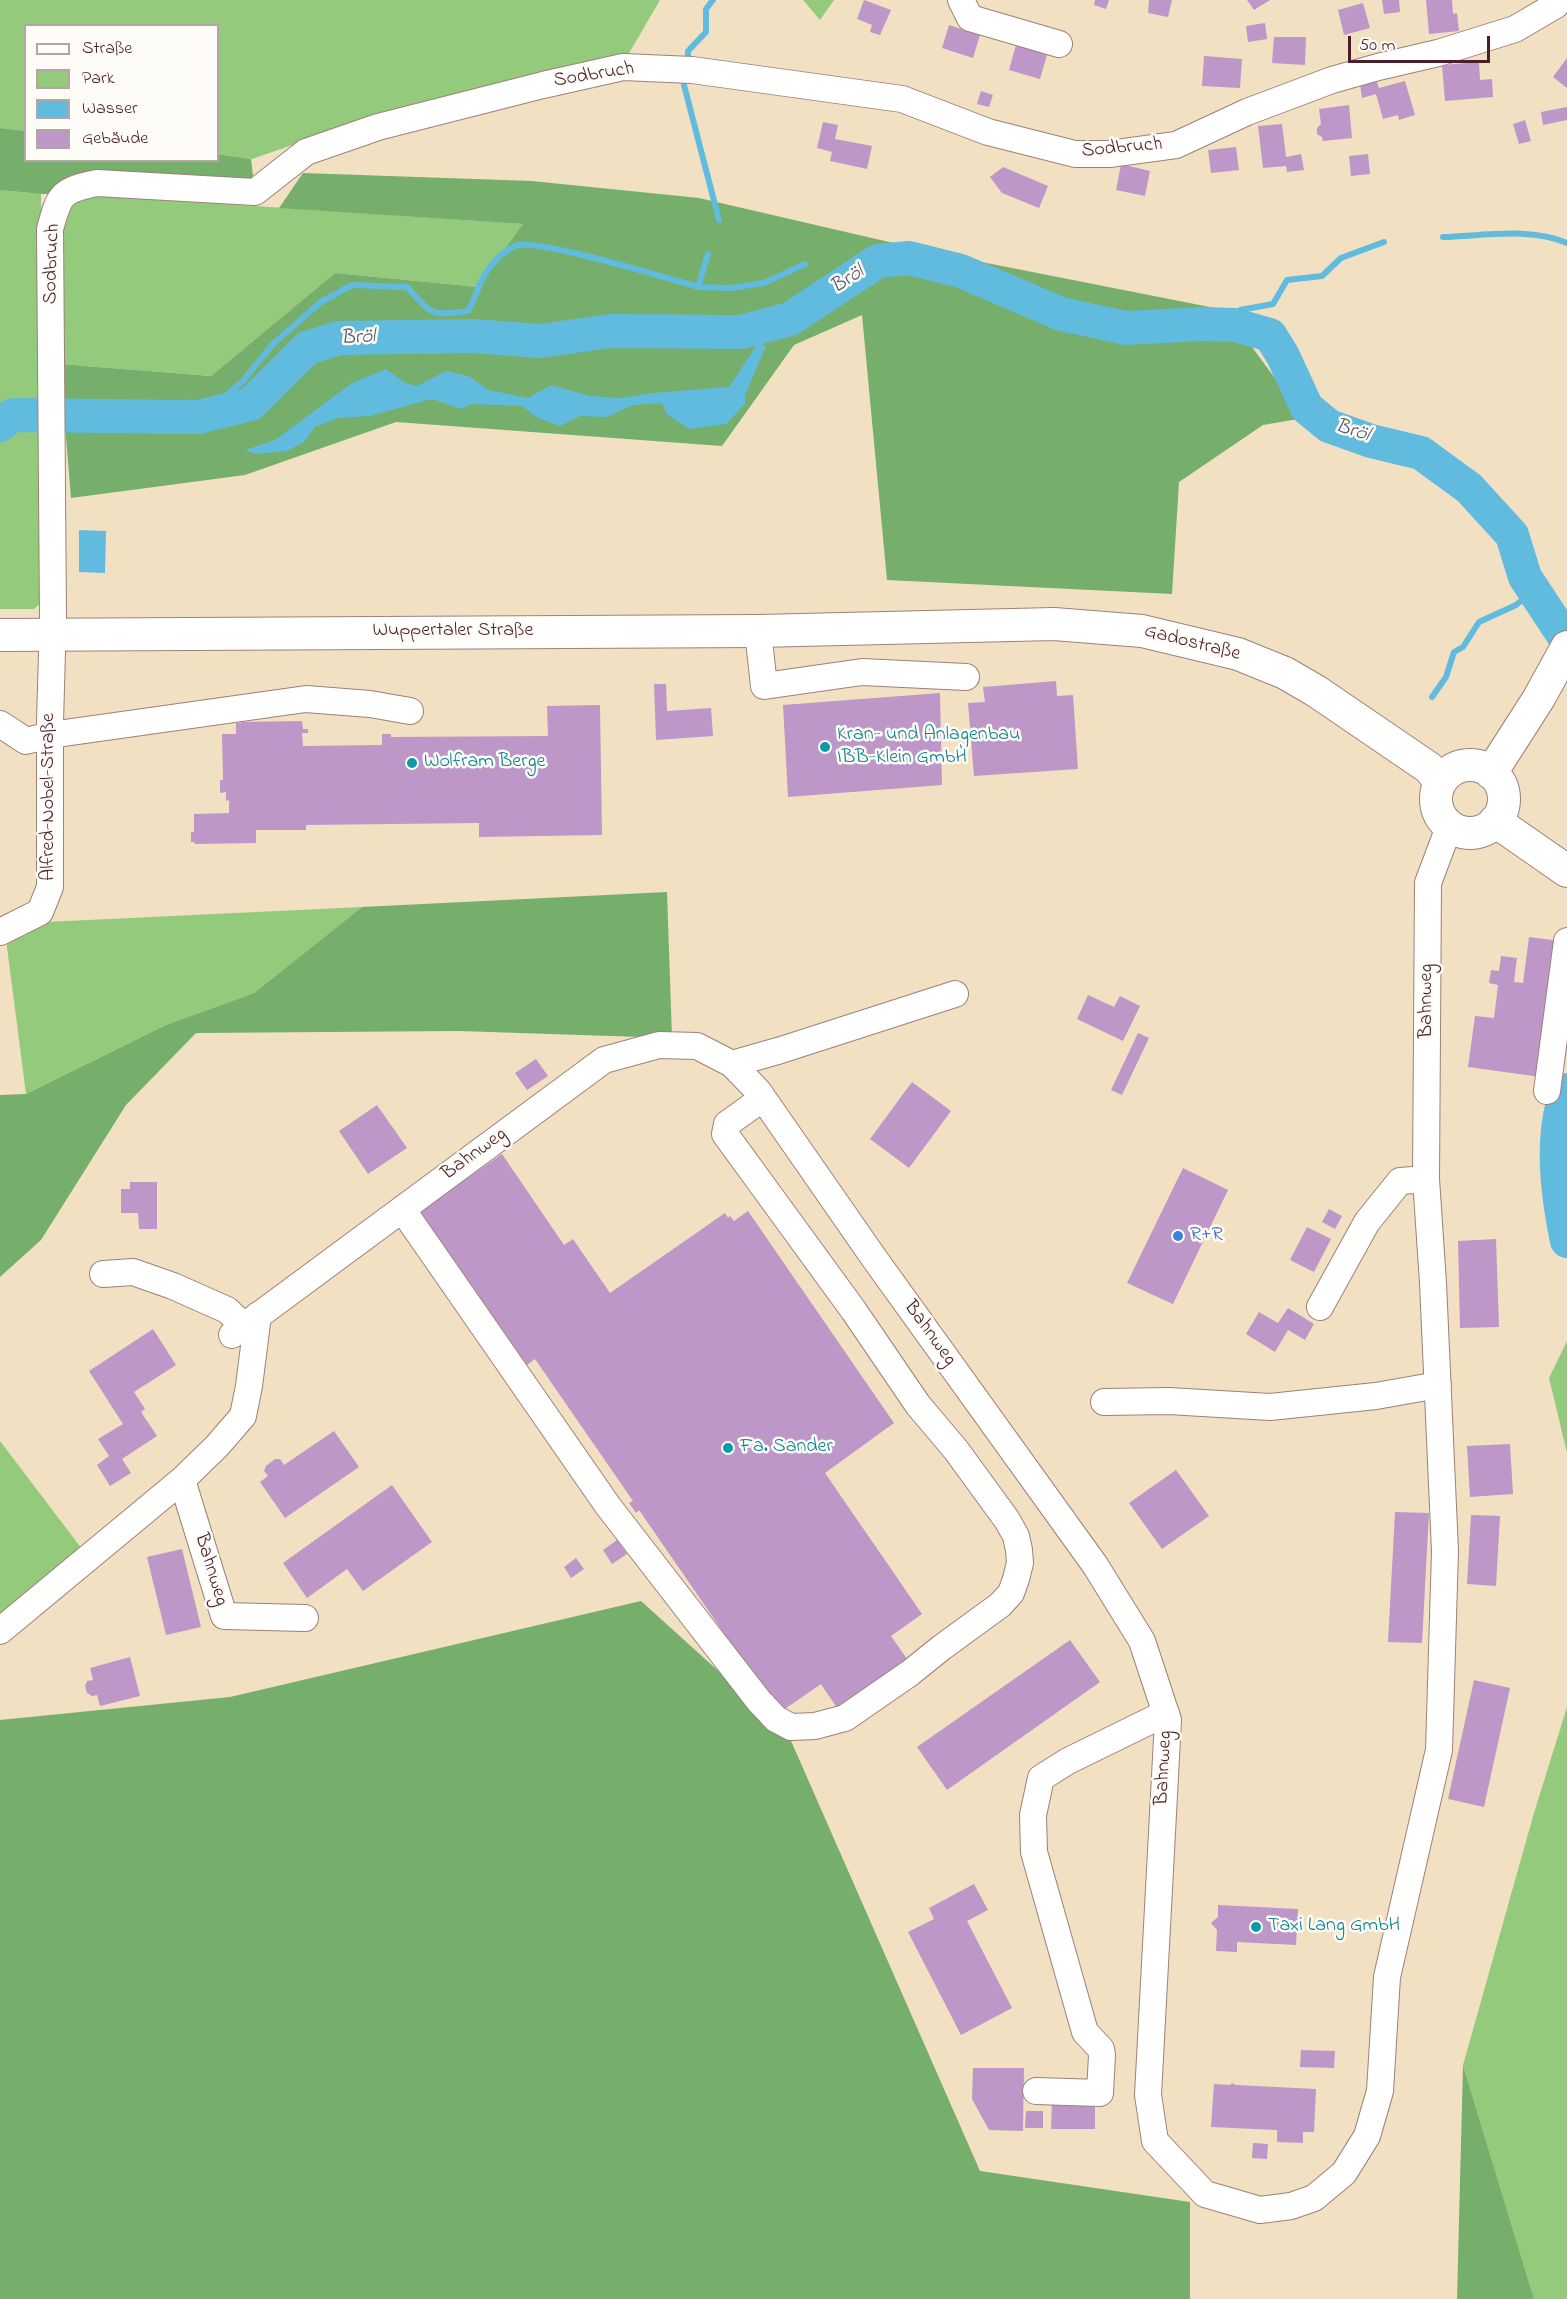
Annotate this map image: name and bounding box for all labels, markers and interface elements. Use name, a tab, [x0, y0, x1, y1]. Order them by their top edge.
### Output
legend	[24, 24, 219, 162]
scale bar	[1351, 24, 1494, 62]
text: 50 m	[1359, 33, 1396, 59]
text: Straße	[82, 36, 132, 62]
street label: Sodbruch	[552, 58, 636, 94]
text: Park	[82, 66, 115, 92]
text: Wasser	[82, 96, 138, 122]
text: Gebäude	[82, 126, 148, 152]
street label: Sodbruch	[1081, 134, 1163, 164]
street label: Sodbruch	[40, 223, 66, 305]
water label: Bröl	[827, 261, 869, 301]
water label: Bröl	[340, 326, 376, 352]
water label: Bröl	[1332, 415, 1372, 449]
street label: Wuppertaler Straße	[373, 620, 533, 644]
street label: Gadostraße	[1141, 620, 1243, 668]
street label: Alfred-Nobel-Straße	[38, 713, 62, 881]
place label: Kran- und Anlagenbau IBB-Klein GmbH	[837, 724, 1020, 771]
marker: Kran- und Anlagenbau IBB-Klein GmbH	[818, 740, 832, 754]
place label: Wolfram Berge	[424, 751, 545, 775]
marker: Wolfram Berge	[405, 756, 419, 770]
street label: Bahnweg	[1416, 964, 1440, 1038]
street label: Bahnweg	[438, 1123, 512, 1187]
place label: R+R	[1190, 1224, 1223, 1248]
marker: R+R	[1171, 1229, 1185, 1243]
street label: Bahnweg	[897, 1297, 961, 1371]
place label: Fa. Sander	[740, 1436, 833, 1460]
marker: Fa. Sander	[721, 1441, 735, 1455]
street label: Bahnweg	[188, 1531, 232, 1609]
street label: Bahnweg	[1151, 1730, 1179, 1806]
place label: Taxi Lang GmbH	[1268, 1915, 1400, 1939]
marker: Taxi Lang GmbH	[1249, 1920, 1263, 1934]

